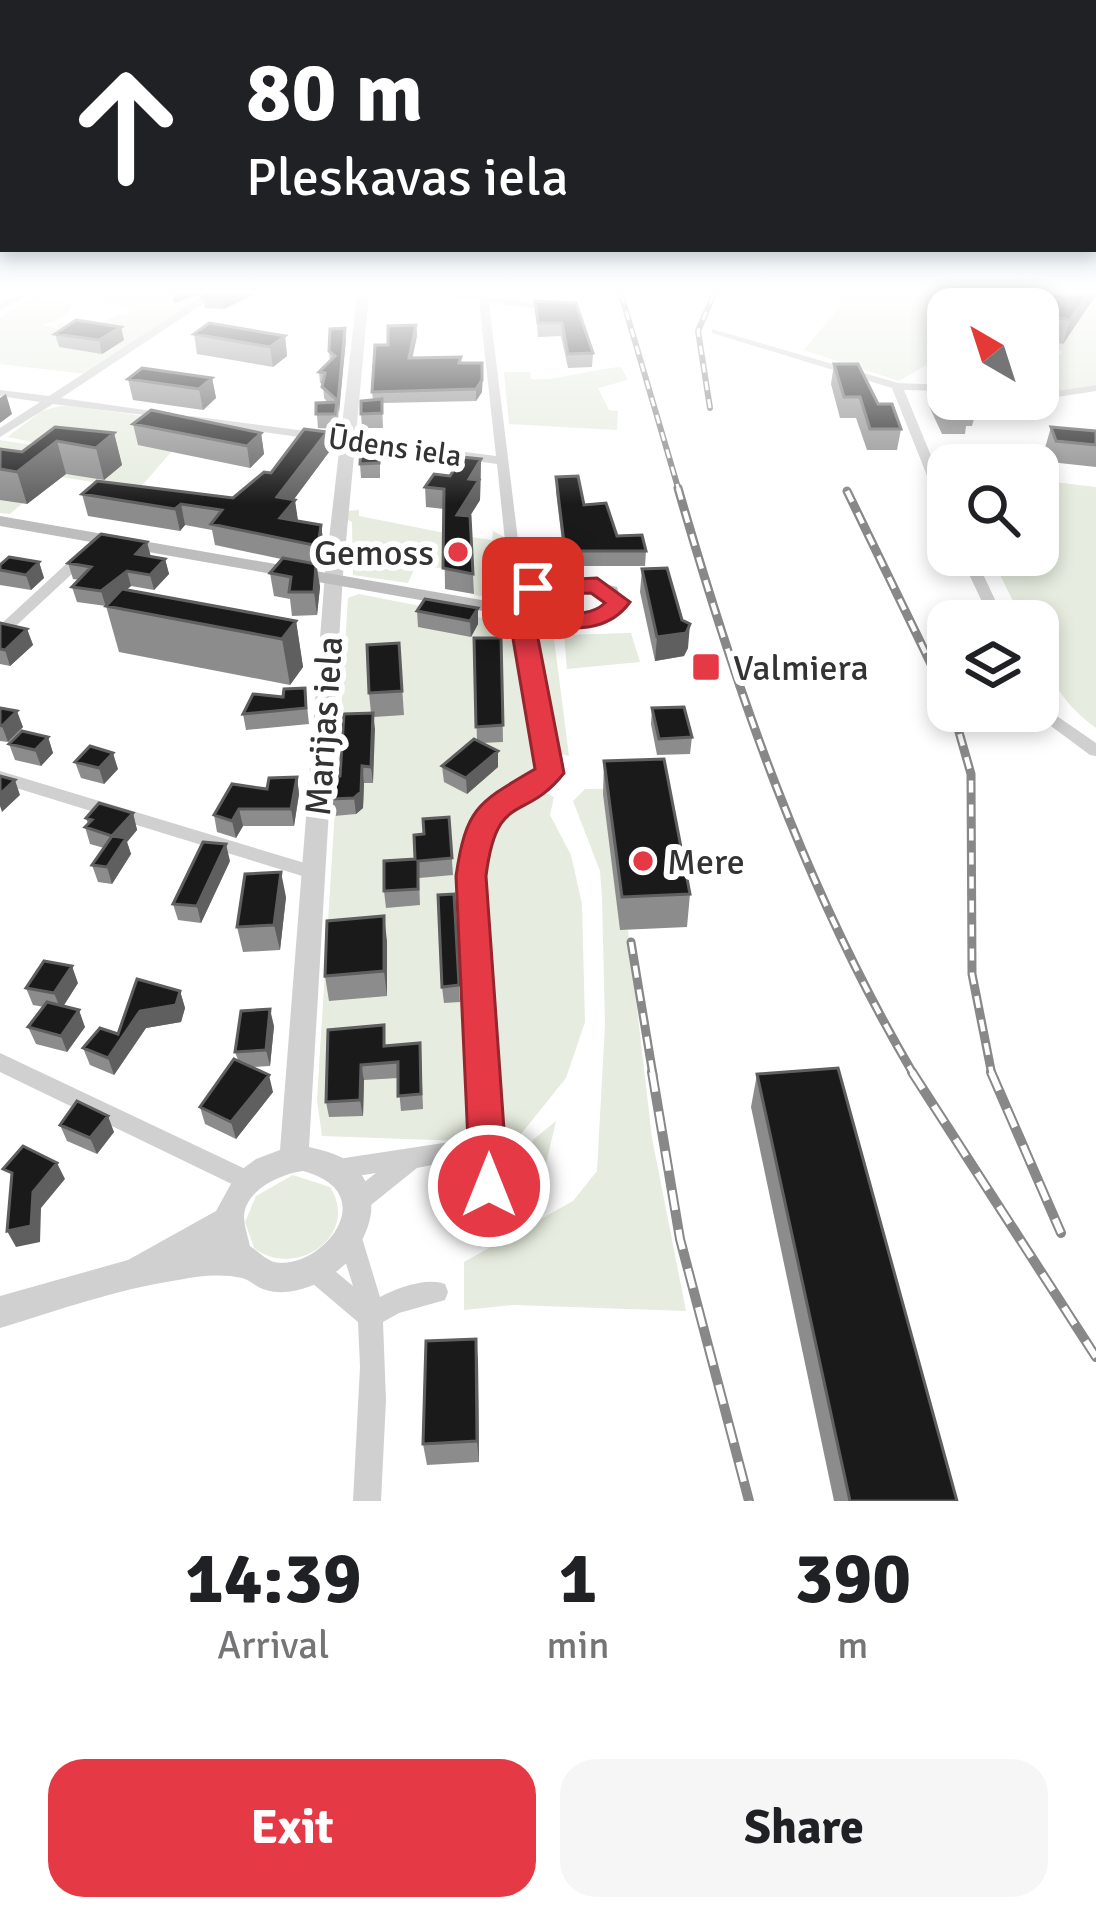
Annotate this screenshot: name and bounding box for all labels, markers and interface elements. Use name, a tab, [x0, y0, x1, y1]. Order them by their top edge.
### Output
text: 80 m	[246, 41, 423, 145]
icon: ahead	[48, 48, 204, 204]
text: Pleskavas iela	[246, 144, 569, 211]
north arrow	[927, 288, 1059, 420]
map controls	[927, 288, 1059, 732]
street label: Ūdens iela	[326, 420, 464, 475]
button: search	[927, 444, 1059, 576]
place label: Gemoss	[314, 531, 434, 576]
pin	[482, 537, 584, 639]
marker: Gemoss	[445, 539, 471, 565]
icon: arrive	[500, 555, 566, 621]
button: layers	[927, 600, 1059, 732]
street label: Marijas iela	[296, 635, 353, 817]
place label: Valmiera	[733, 646, 869, 691]
marker: Valmiera	[690, 651, 722, 683]
place label: Mere	[667, 840, 745, 885]
marker: Mere	[630, 848, 656, 874]
position arrow	[426, 1123, 552, 1249]
text: 14:39	[185, 1534, 362, 1623]
text: 1	[559, 1534, 597, 1623]
text: 390	[794, 1534, 911, 1623]
text: Arrival	[217, 1621, 329, 1669]
text: min	[547, 1621, 610, 1669]
text: m	[837, 1621, 868, 1669]
button: Exit	[48, 1759, 536, 1897]
button: Share	[560, 1759, 1048, 1897]

